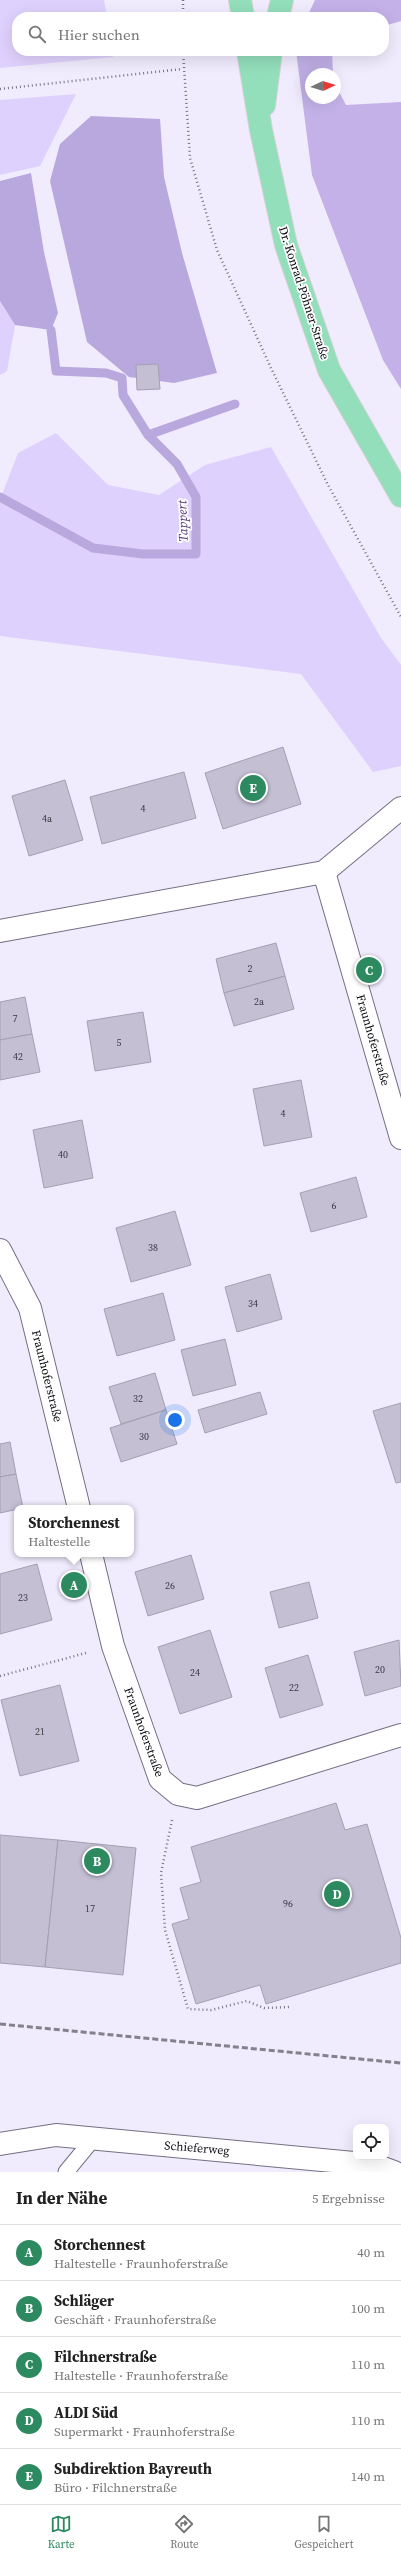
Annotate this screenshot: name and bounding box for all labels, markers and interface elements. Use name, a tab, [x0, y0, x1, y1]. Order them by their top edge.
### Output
search box	[12, 12, 389, 56]
icon: search	[26, 23, 48, 45]
text: Hier suchen	[58, 24, 140, 45]
north arrow	[305, 68, 341, 104]
street label: Dr.-Konrad-Pöhner-Straße	[275, 224, 333, 362]
water label: Tappert	[173, 499, 192, 542]
pin: E	[240, 773, 266, 803]
house number: 4	[141, 802, 146, 815]
house number: 4a	[42, 812, 53, 825]
pin: C	[356, 955, 382, 985]
house number: 2	[248, 962, 253, 975]
street label: Fraunhoferstraße	[352, 992, 394, 1088]
house number: 2a	[254, 995, 265, 1008]
house number: 7	[13, 1012, 18, 1025]
house number: 5	[117, 1036, 122, 1049]
house number: 42	[13, 1050, 23, 1063]
house number: 4	[281, 1107, 286, 1120]
house number: 40	[58, 1148, 68, 1161]
house number: 6	[332, 1199, 337, 1212]
house number: 38	[148, 1241, 158, 1254]
house number: 34	[248, 1297, 258, 1310]
street label: Fraunhoferstraße	[28, 1328, 66, 1424]
house number: 32	[133, 1392, 143, 1405]
your location	[165, 1410, 185, 1430]
house number: 30	[139, 1430, 149, 1443]
popup	[14, 1505, 134, 1557]
text: Storchennest	[28, 1512, 120, 1533]
text: Haltestelle	[28, 1533, 90, 1550]
pin: A	[61, 1570, 87, 1600]
house number: 26	[165, 1579, 175, 1592]
house number: 23	[18, 1591, 28, 1604]
house number: 20	[375, 1663, 385, 1676]
house number: 24	[190, 1666, 200, 1679]
house number: 22	[289, 1681, 299, 1694]
street label: Fraunhoferstraße	[120, 1685, 168, 1779]
house number: 21	[35, 1725, 45, 1738]
pin: B	[84, 1846, 110, 1876]
pin: D	[324, 1879, 350, 1909]
house number: 96	[283, 1897, 293, 1910]
house number: 17	[85, 1902, 95, 1915]
map controls	[353, 2124, 389, 2160]
button: locate	[353, 2124, 389, 2160]
street label: Schieferweg	[164, 2137, 230, 2159]
text: In der Nähe	[16, 2186, 107, 2210]
text: 5 Ergebnisse	[312, 2190, 385, 2207]
text: Storchennest	[54, 2234, 145, 2255]
text: A	[25, 2244, 33, 2261]
text: 40 m	[357, 2244, 385, 2261]
text: Haltestelle · Fraunhoferstraße	[54, 2255, 228, 2272]
text: Schläger	[54, 2290, 114, 2311]
text: B	[25, 2300, 33, 2317]
text: 100 m	[351, 2300, 385, 2317]
text: Geschäft · Fraunhoferstraße	[54, 2311, 216, 2328]
text: Filchnerstraße	[54, 2346, 157, 2367]
text: C	[25, 2356, 33, 2373]
text: 110 m	[351, 2356, 385, 2373]
text: Haltestelle · Fraunhoferstraße	[54, 2367, 228, 2384]
text: ALDI Süd	[54, 2402, 118, 2423]
text: D	[24, 2412, 34, 2429]
text: 110 m	[351, 2412, 385, 2429]
text: Supermarkt · Fraunhoferstraße	[54, 2423, 235, 2440]
text: Subdirektion Bayreuth	[54, 2458, 212, 2479]
text: E	[25, 2468, 33, 2485]
text: 140 m	[351, 2468, 385, 2485]
text: Büro · Filchnerstraße	[54, 2479, 177, 2496]
tab: Karte	[48, 2513, 75, 2552]
tab: Route	[170, 2513, 199, 2552]
tab: Gespeichert	[294, 2513, 353, 2552]

